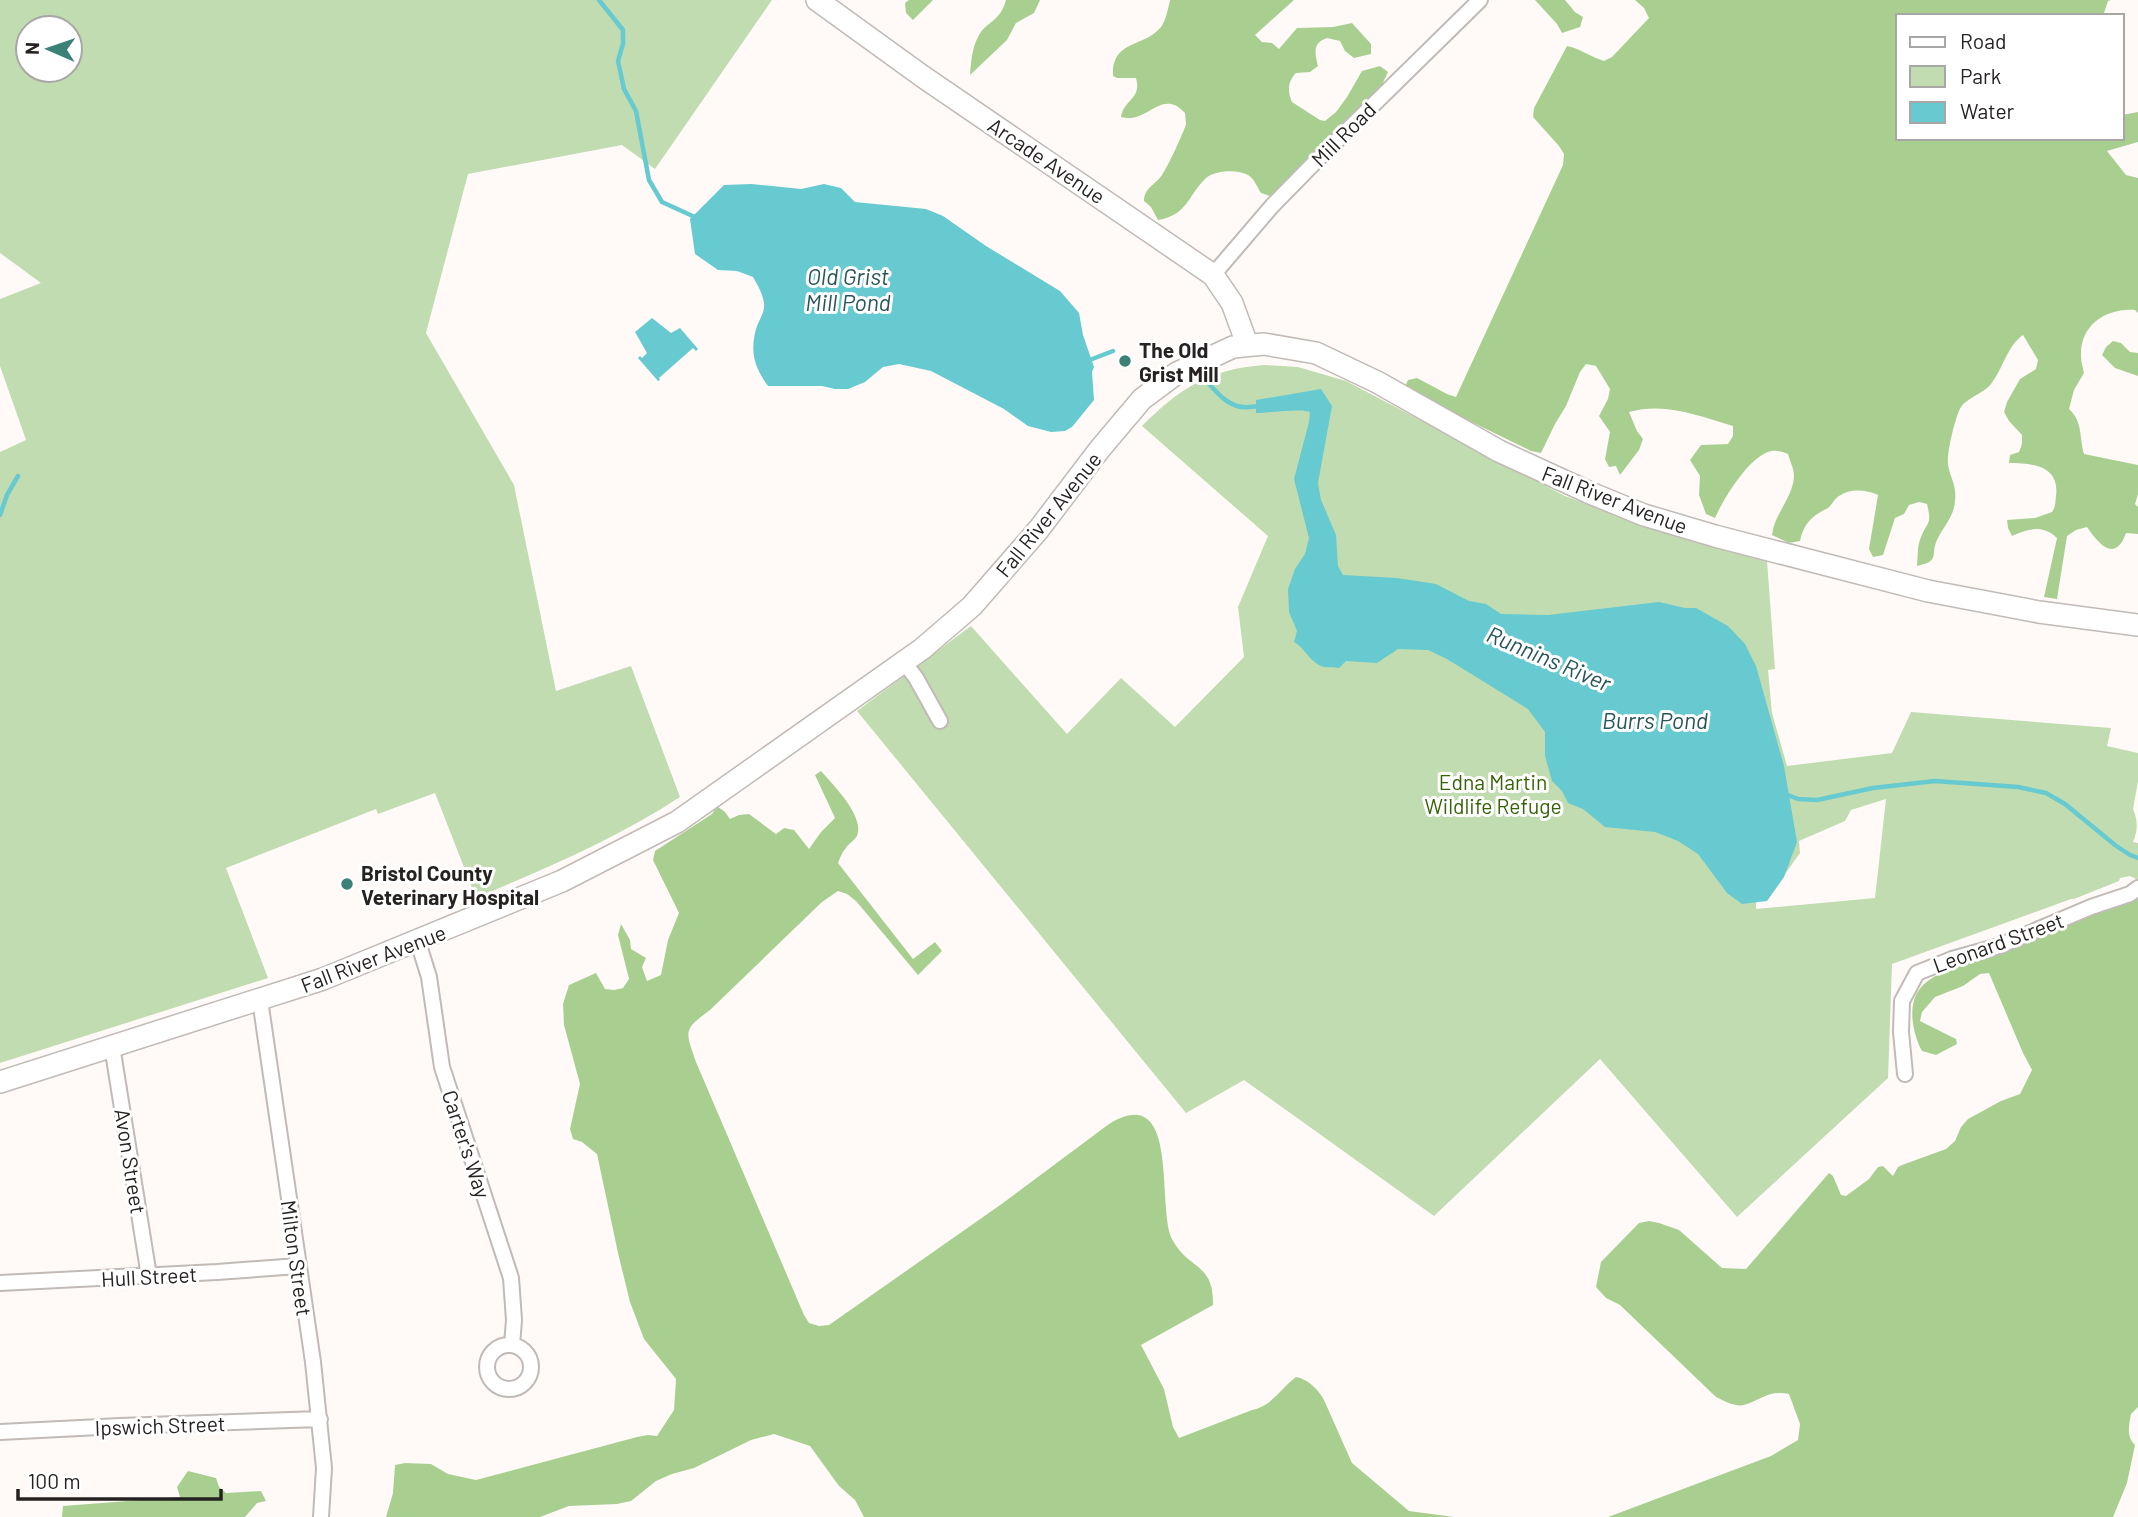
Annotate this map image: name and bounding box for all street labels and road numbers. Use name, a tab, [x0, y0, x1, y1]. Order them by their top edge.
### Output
street label: Mill Road	[1306, 97, 1380, 171]
street label: Arcade Avenue	[984, 112, 1110, 208]
street label: Fall River Avenue	[990, 447, 1106, 581]
street label: Fall River Avenue	[1539, 460, 1691, 538]
street label: Leonard Street	[1929, 907, 2067, 977]
street label: Fall River Avenue	[297, 919, 449, 997]
street label: Carter's Way	[438, 1087, 496, 1202]
street label: Avon Street	[110, 1107, 152, 1215]
street label: Milton Street	[276, 1198, 318, 1318]
street label: Hull Street	[100, 1261, 198, 1291]
street label: Ipswich Street	[94, 1410, 226, 1440]

